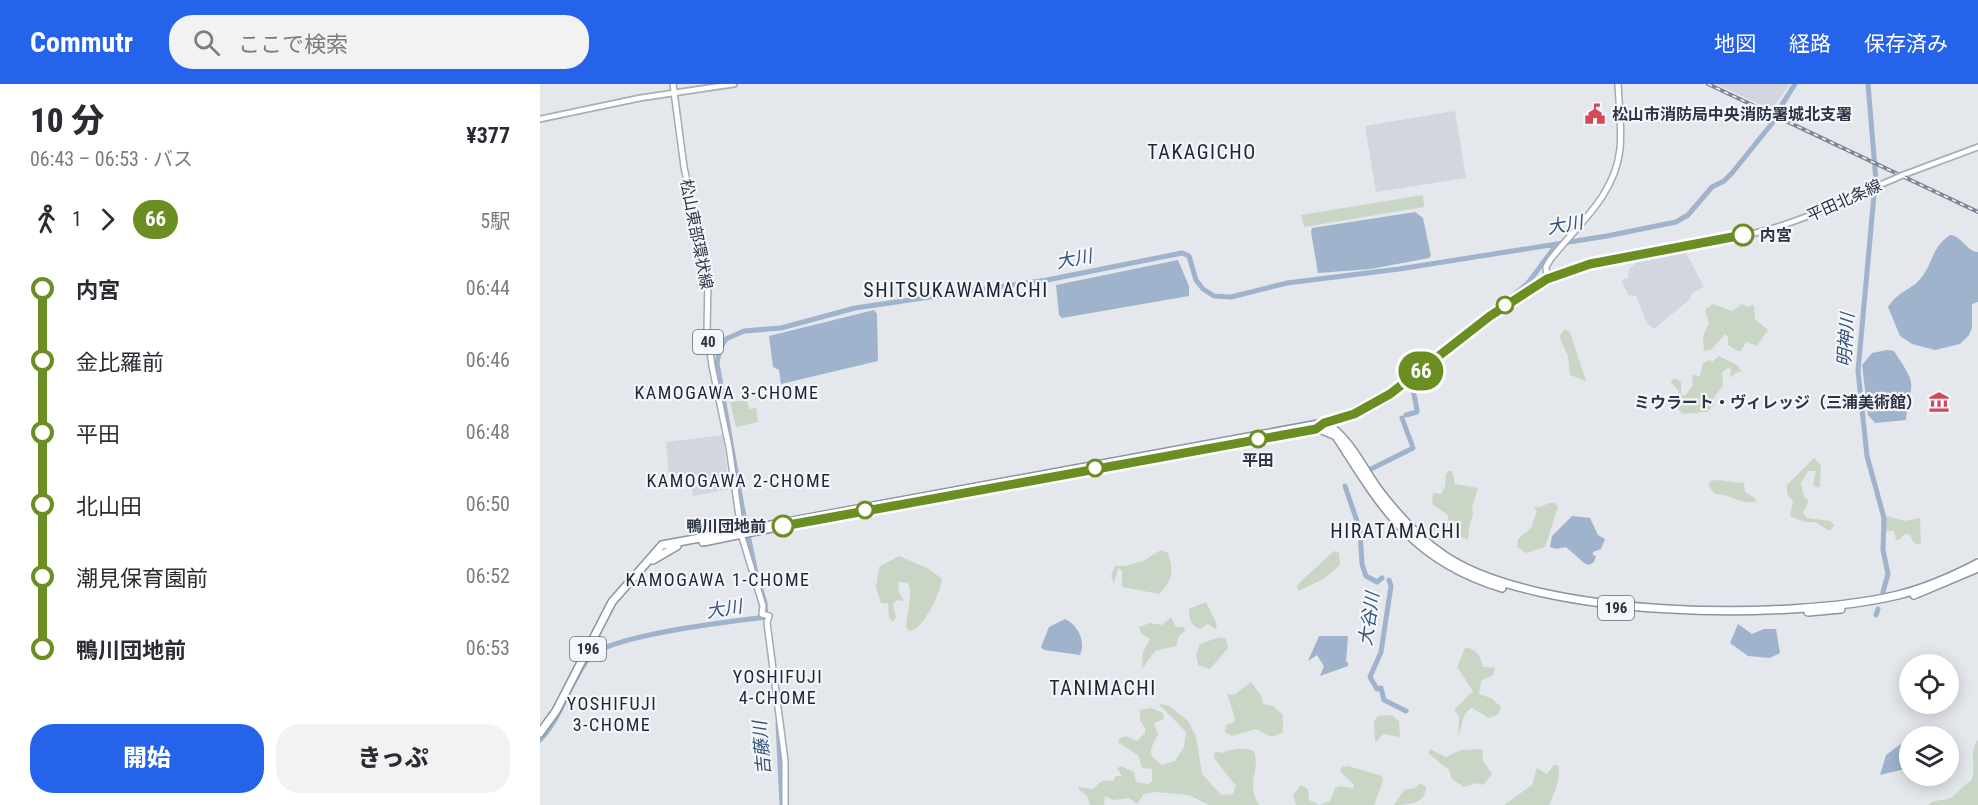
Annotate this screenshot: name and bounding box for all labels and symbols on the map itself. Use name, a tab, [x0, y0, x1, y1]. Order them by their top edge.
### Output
public building icon: 松山市消防局中央消防署城北支署	[1583, 102, 1607, 126]
place label: 松山市消防局中央消防署城北支署	[1612, 105, 1852, 124]
district label: TAKAGICHO	[1147, 140, 1257, 164]
street label: 平田北条線	[1804, 176, 1885, 225]
street label: 松山東部環状線	[676, 177, 717, 291]
water label: 大川	[1545, 211, 1586, 238]
marker: 内宮	[1732, 224, 1754, 246]
place label: 内宮	[1760, 226, 1792, 245]
water label: 大川	[1054, 244, 1096, 272]
district label: SHITSUKAWAMACHI	[863, 278, 1049, 302]
unlabelled marker	[1496, 296, 1514, 314]
water label: 明神川	[1833, 310, 1858, 368]
road number: 40	[693, 330, 723, 354]
line badge: 66	[1394, 352, 1448, 390]
district label: KAMOGAWA 3-CHOME	[635, 382, 819, 403]
museum icon: ミウラート・ヴィレッジ（三浦美術館）	[1927, 390, 1951, 414]
place label: ミウラート・ヴィレッジ（三浦美術館）	[1634, 393, 1922, 412]
marker: 平田	[1249, 430, 1267, 448]
place label: 平田	[1242, 451, 1274, 470]
unlabelled marker	[1086, 459, 1104, 477]
district label: KAMOGAWA 2-CHOME	[647, 470, 831, 491]
unlabelled marker	[856, 501, 874, 519]
marker: 鴨川団地前	[772, 515, 794, 537]
place label: 鴨川団地前	[686, 517, 766, 536]
district label: HIRATAMACHI	[1330, 519, 1462, 543]
district label: KAMOGAWA 1-CHOME	[626, 569, 810, 590]
water label: 大谷川	[1354, 589, 1383, 647]
water label: 大川	[705, 595, 745, 622]
road number: 196	[1598, 596, 1634, 620]
road number: 196	[570, 637, 606, 661]
district label: YOSHIFUJI 4-CHOME	[733, 666, 823, 708]
district label: TANIMACHI	[1049, 676, 1157, 700]
district label: YOSHIFUJI 3-CHOME	[567, 693, 657, 735]
water label: 吉藤川	[749, 718, 774, 776]

